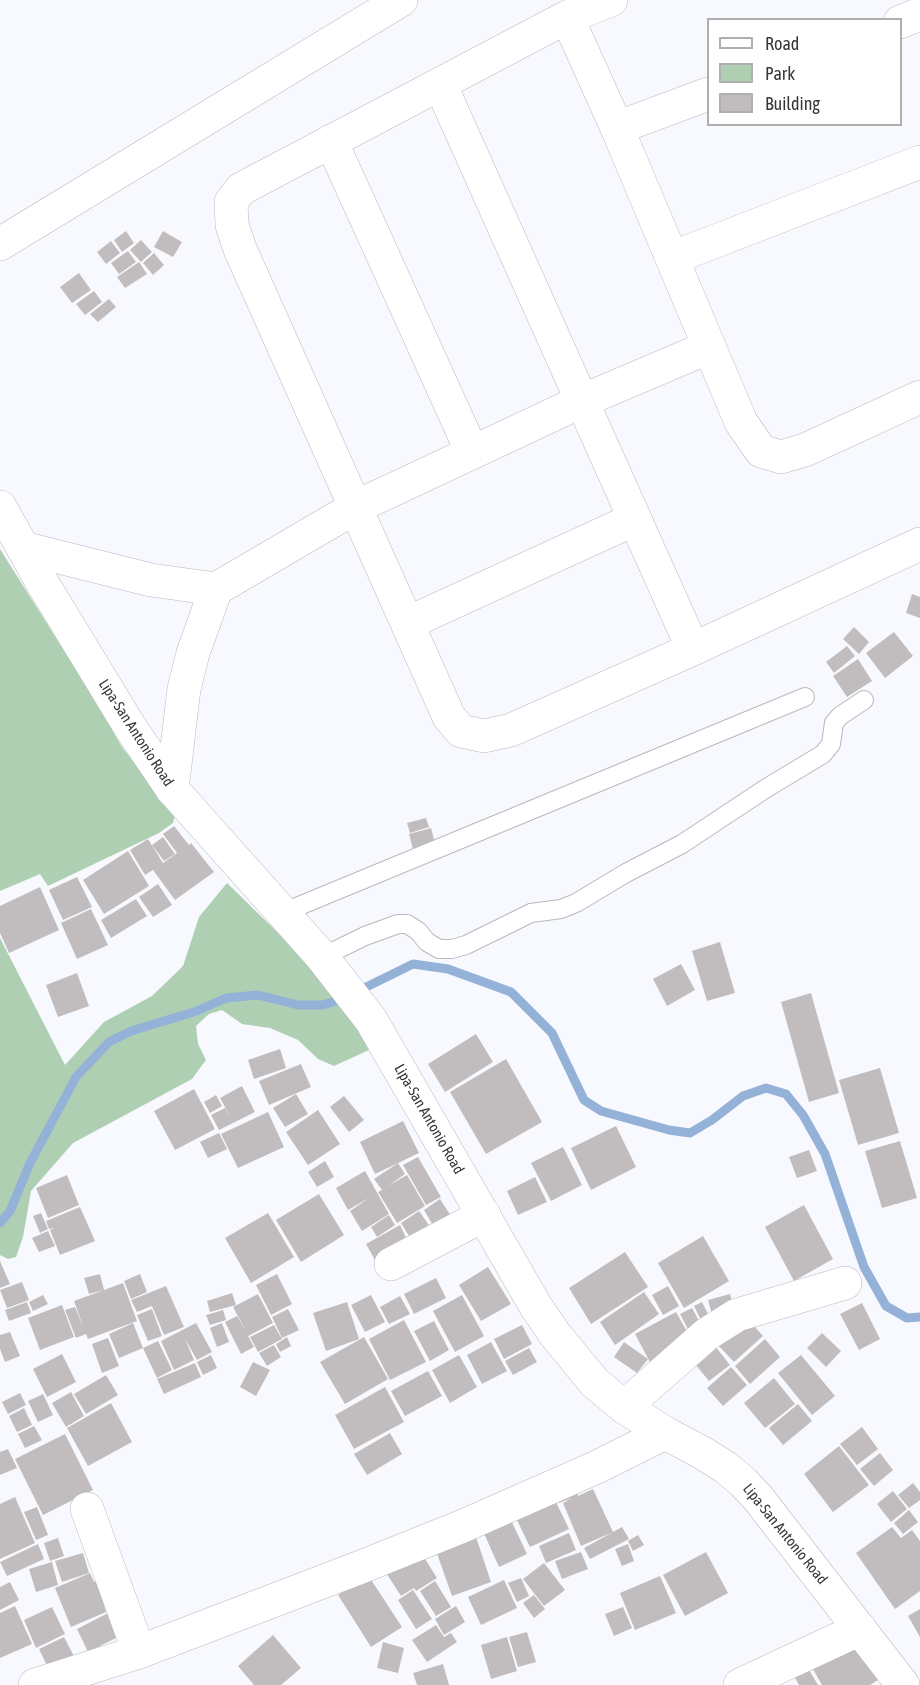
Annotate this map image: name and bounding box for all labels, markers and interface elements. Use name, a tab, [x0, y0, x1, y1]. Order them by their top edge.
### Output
legend	[707, 18, 902, 126]
text: Road	[765, 33, 799, 54]
text: Park	[765, 63, 795, 84]
text: Building	[765, 93, 820, 114]
street label: Lipa-San Antonio Road	[95, 676, 177, 790]
street label: Lipa-San Antonio Road	[390, 1061, 468, 1177]
street label: Lipa-San Antonio Road	[739, 1480, 831, 1588]

